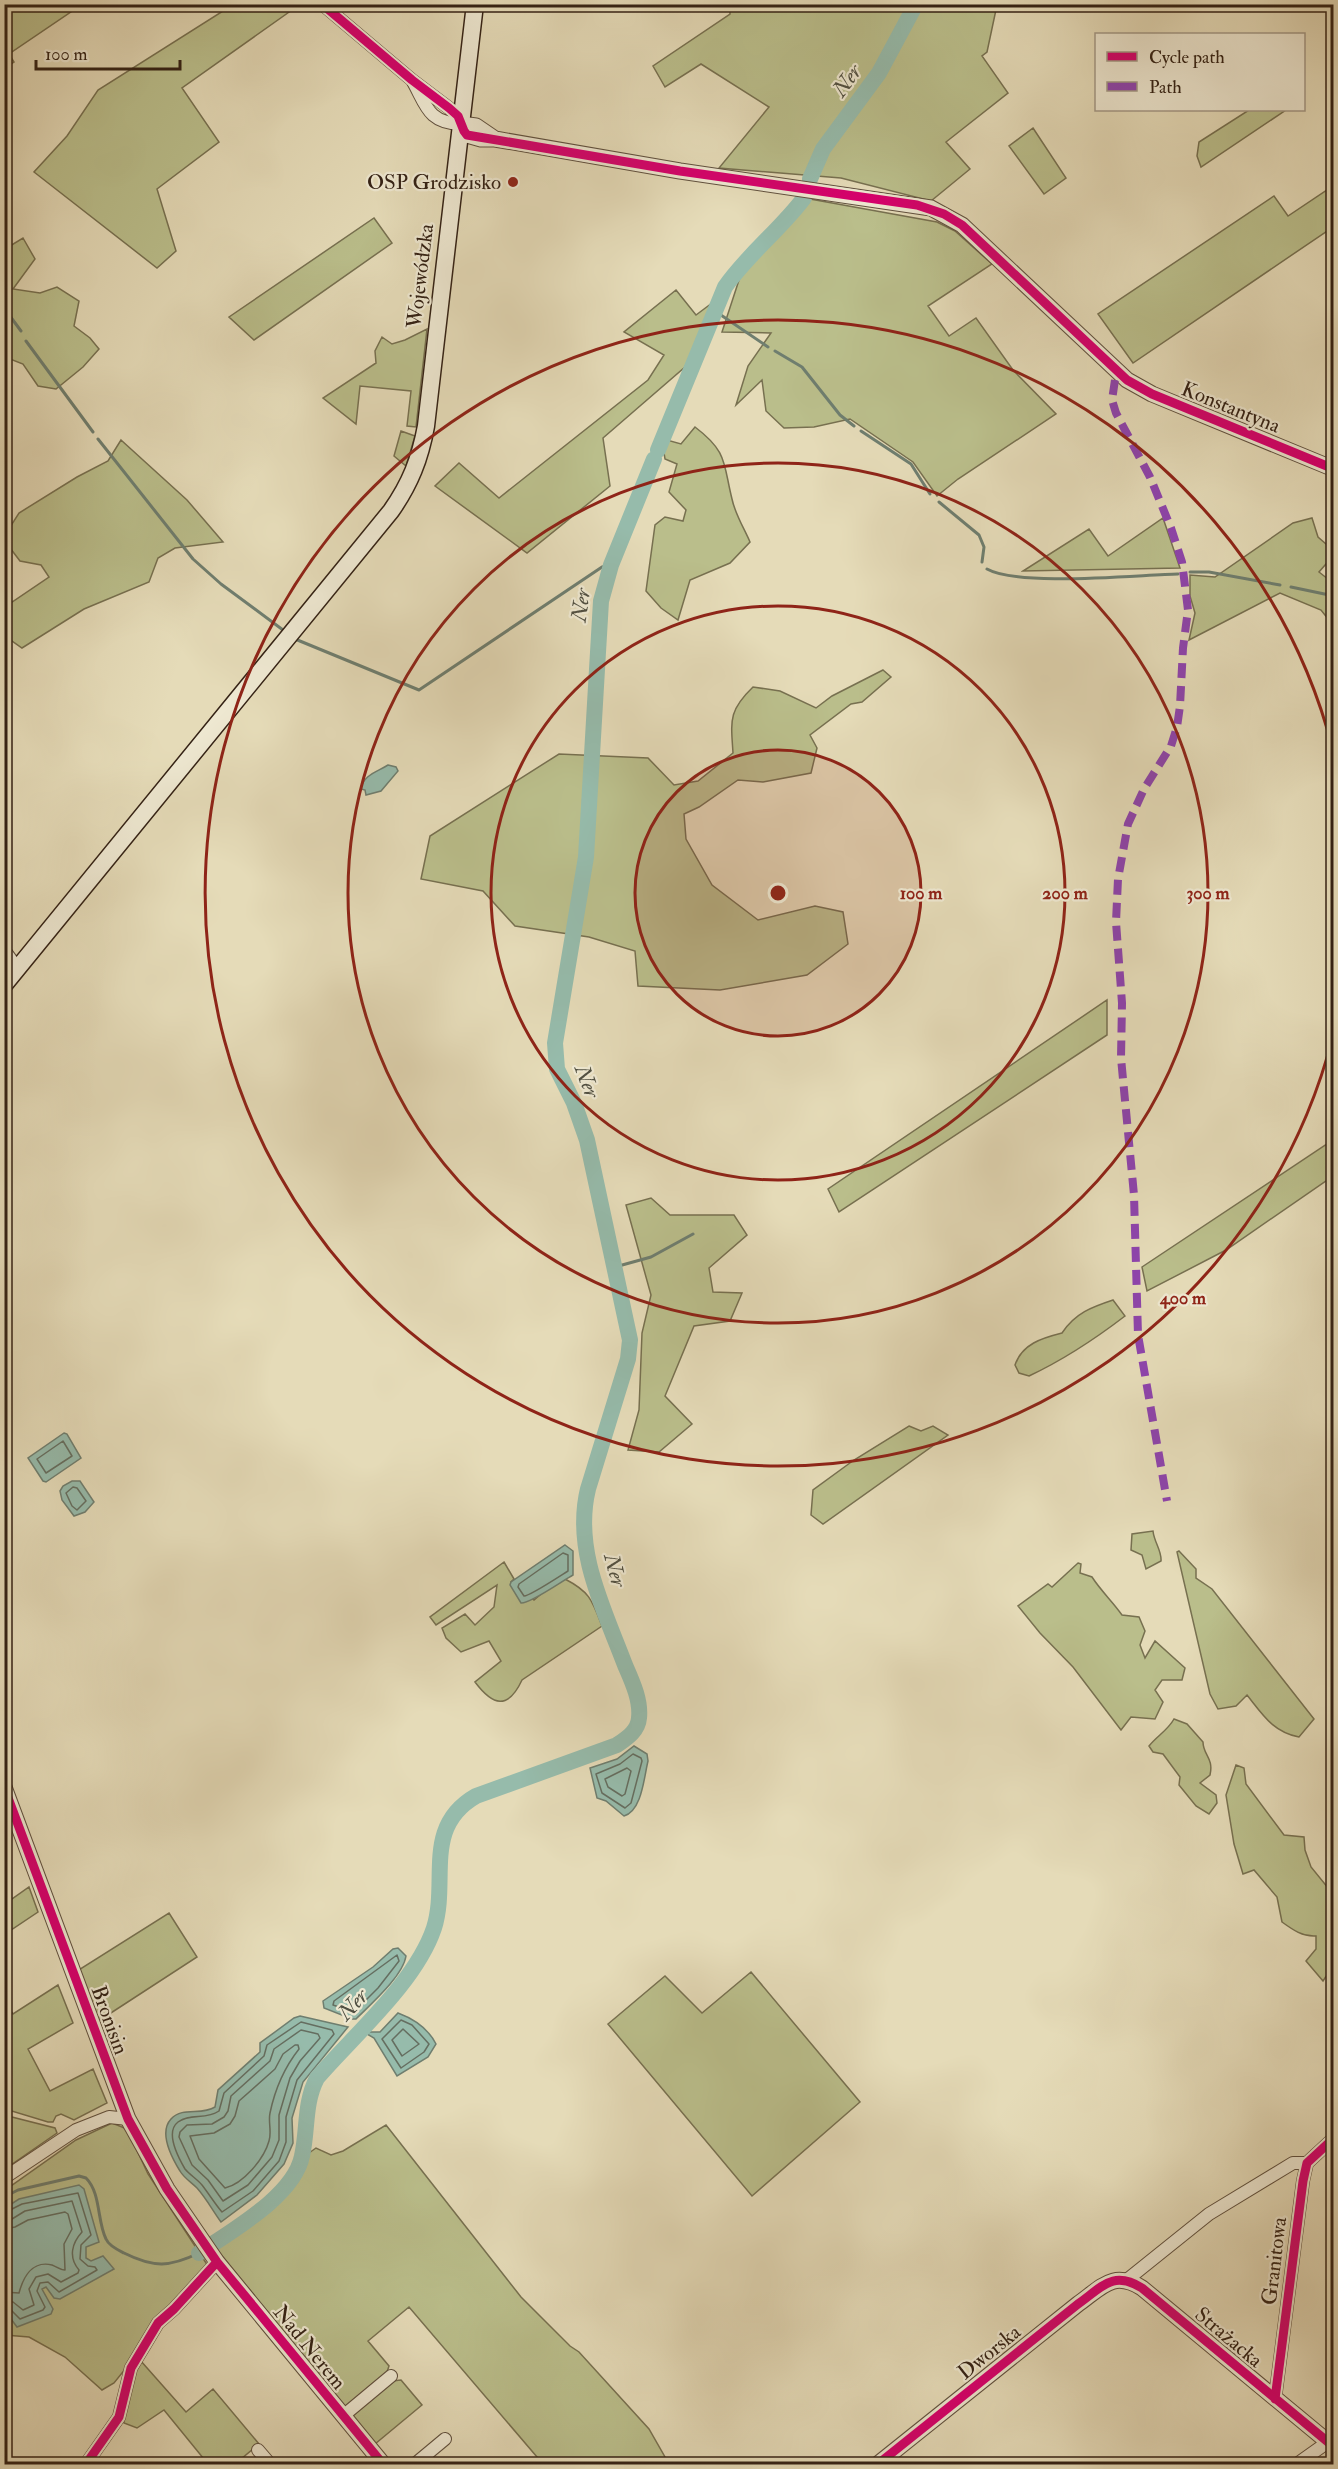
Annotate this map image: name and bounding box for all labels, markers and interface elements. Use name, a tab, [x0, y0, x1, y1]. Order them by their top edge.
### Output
scale bar	[36, 33, 180, 71]
legend	[1095, 33, 1305, 111]
text: 100 m	[45, 43, 88, 66]
text: Cycle path	[1149, 46, 1225, 69]
water label: Ner	[825, 57, 869, 103]
text: Path	[1149, 76, 1182, 99]
place label: OSP Grodzisko	[367, 169, 501, 196]
marker: OSP Grodzisko	[506, 175, 520, 189]
street label: Wojewódzka	[401, 222, 440, 331]
street label: Konstantyna	[1177, 375, 1284, 440]
water label: Ner	[565, 585, 597, 625]
text: 100 m	[900, 882, 943, 905]
text: 200 m	[1042, 882, 1089, 905]
text: 300 m	[1186, 882, 1231, 905]
centre of rings	[768, 883, 788, 903]
water label: Ner	[568, 1060, 607, 1104]
text: 400 m	[1159, 1287, 1207, 1310]
water label: Ner	[597, 1550, 633, 1592]
street label: Bronisin	[85, 1982, 135, 2059]
water label: Ner	[331, 1982, 376, 2027]
street label: Granitowa	[1256, 2215, 1293, 2307]
street label: Nad Nerem	[267, 2299, 352, 2395]
street label: Strażacka	[1189, 2301, 1269, 2374]
street label: Dworska	[952, 2319, 1027, 2386]

